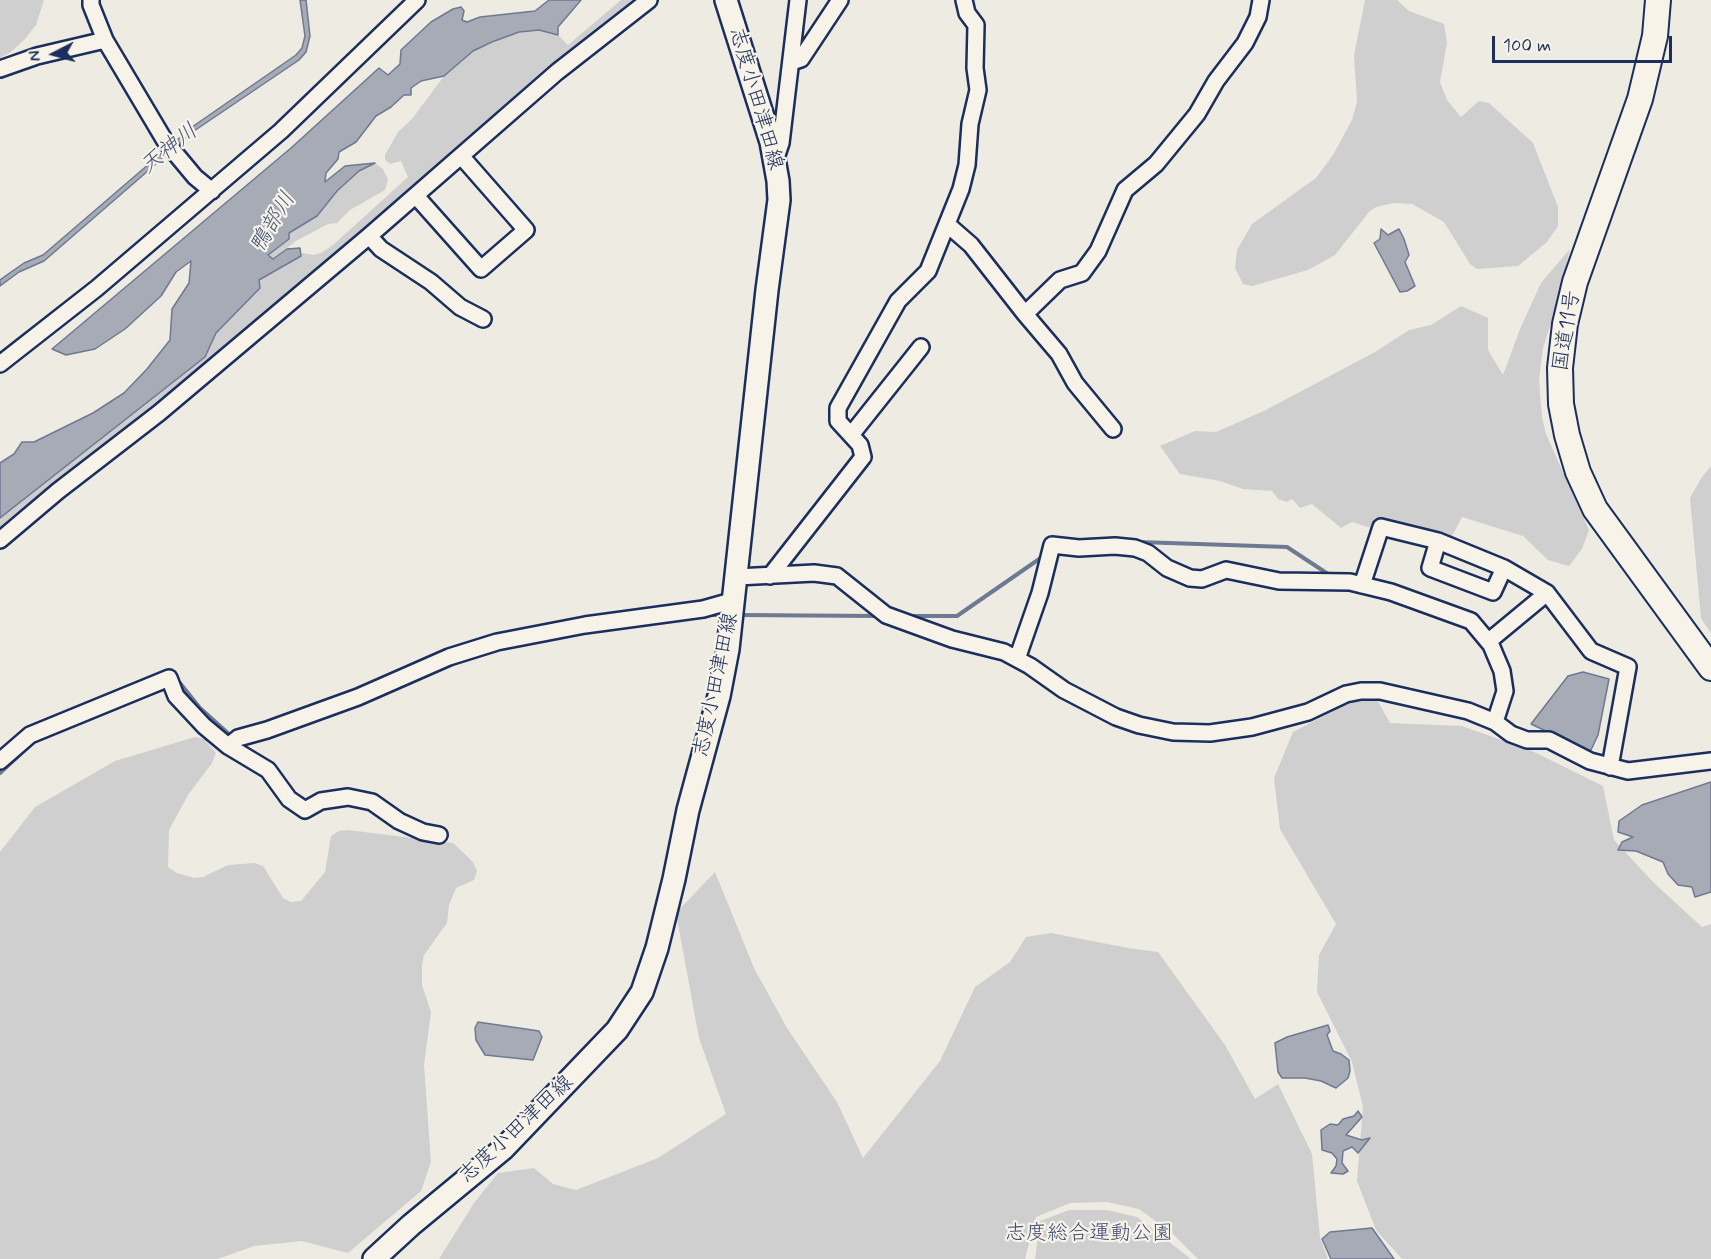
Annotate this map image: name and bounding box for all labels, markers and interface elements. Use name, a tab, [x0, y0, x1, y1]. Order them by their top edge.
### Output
north arrow	[24, 24, 84, 84]
scale bar	[1495, 24, 1675, 62]
street label: 志度小田津田線	[723, 25, 787, 173]
text: 100 m	[1503, 34, 1551, 58]
text: N	[25, 50, 47, 62]
water label: 天神川	[136, 119, 204, 181]
water label: 鴨部川	[246, 188, 302, 258]
street label: 国道11号	[1549, 289, 1587, 373]
street label: 志度小田津田線	[689, 610, 745, 760]
street label: 志度小田津田線	[455, 1071, 579, 1189]
park label: 志度総合運動公園	[1005, 1222, 1173, 1248]

